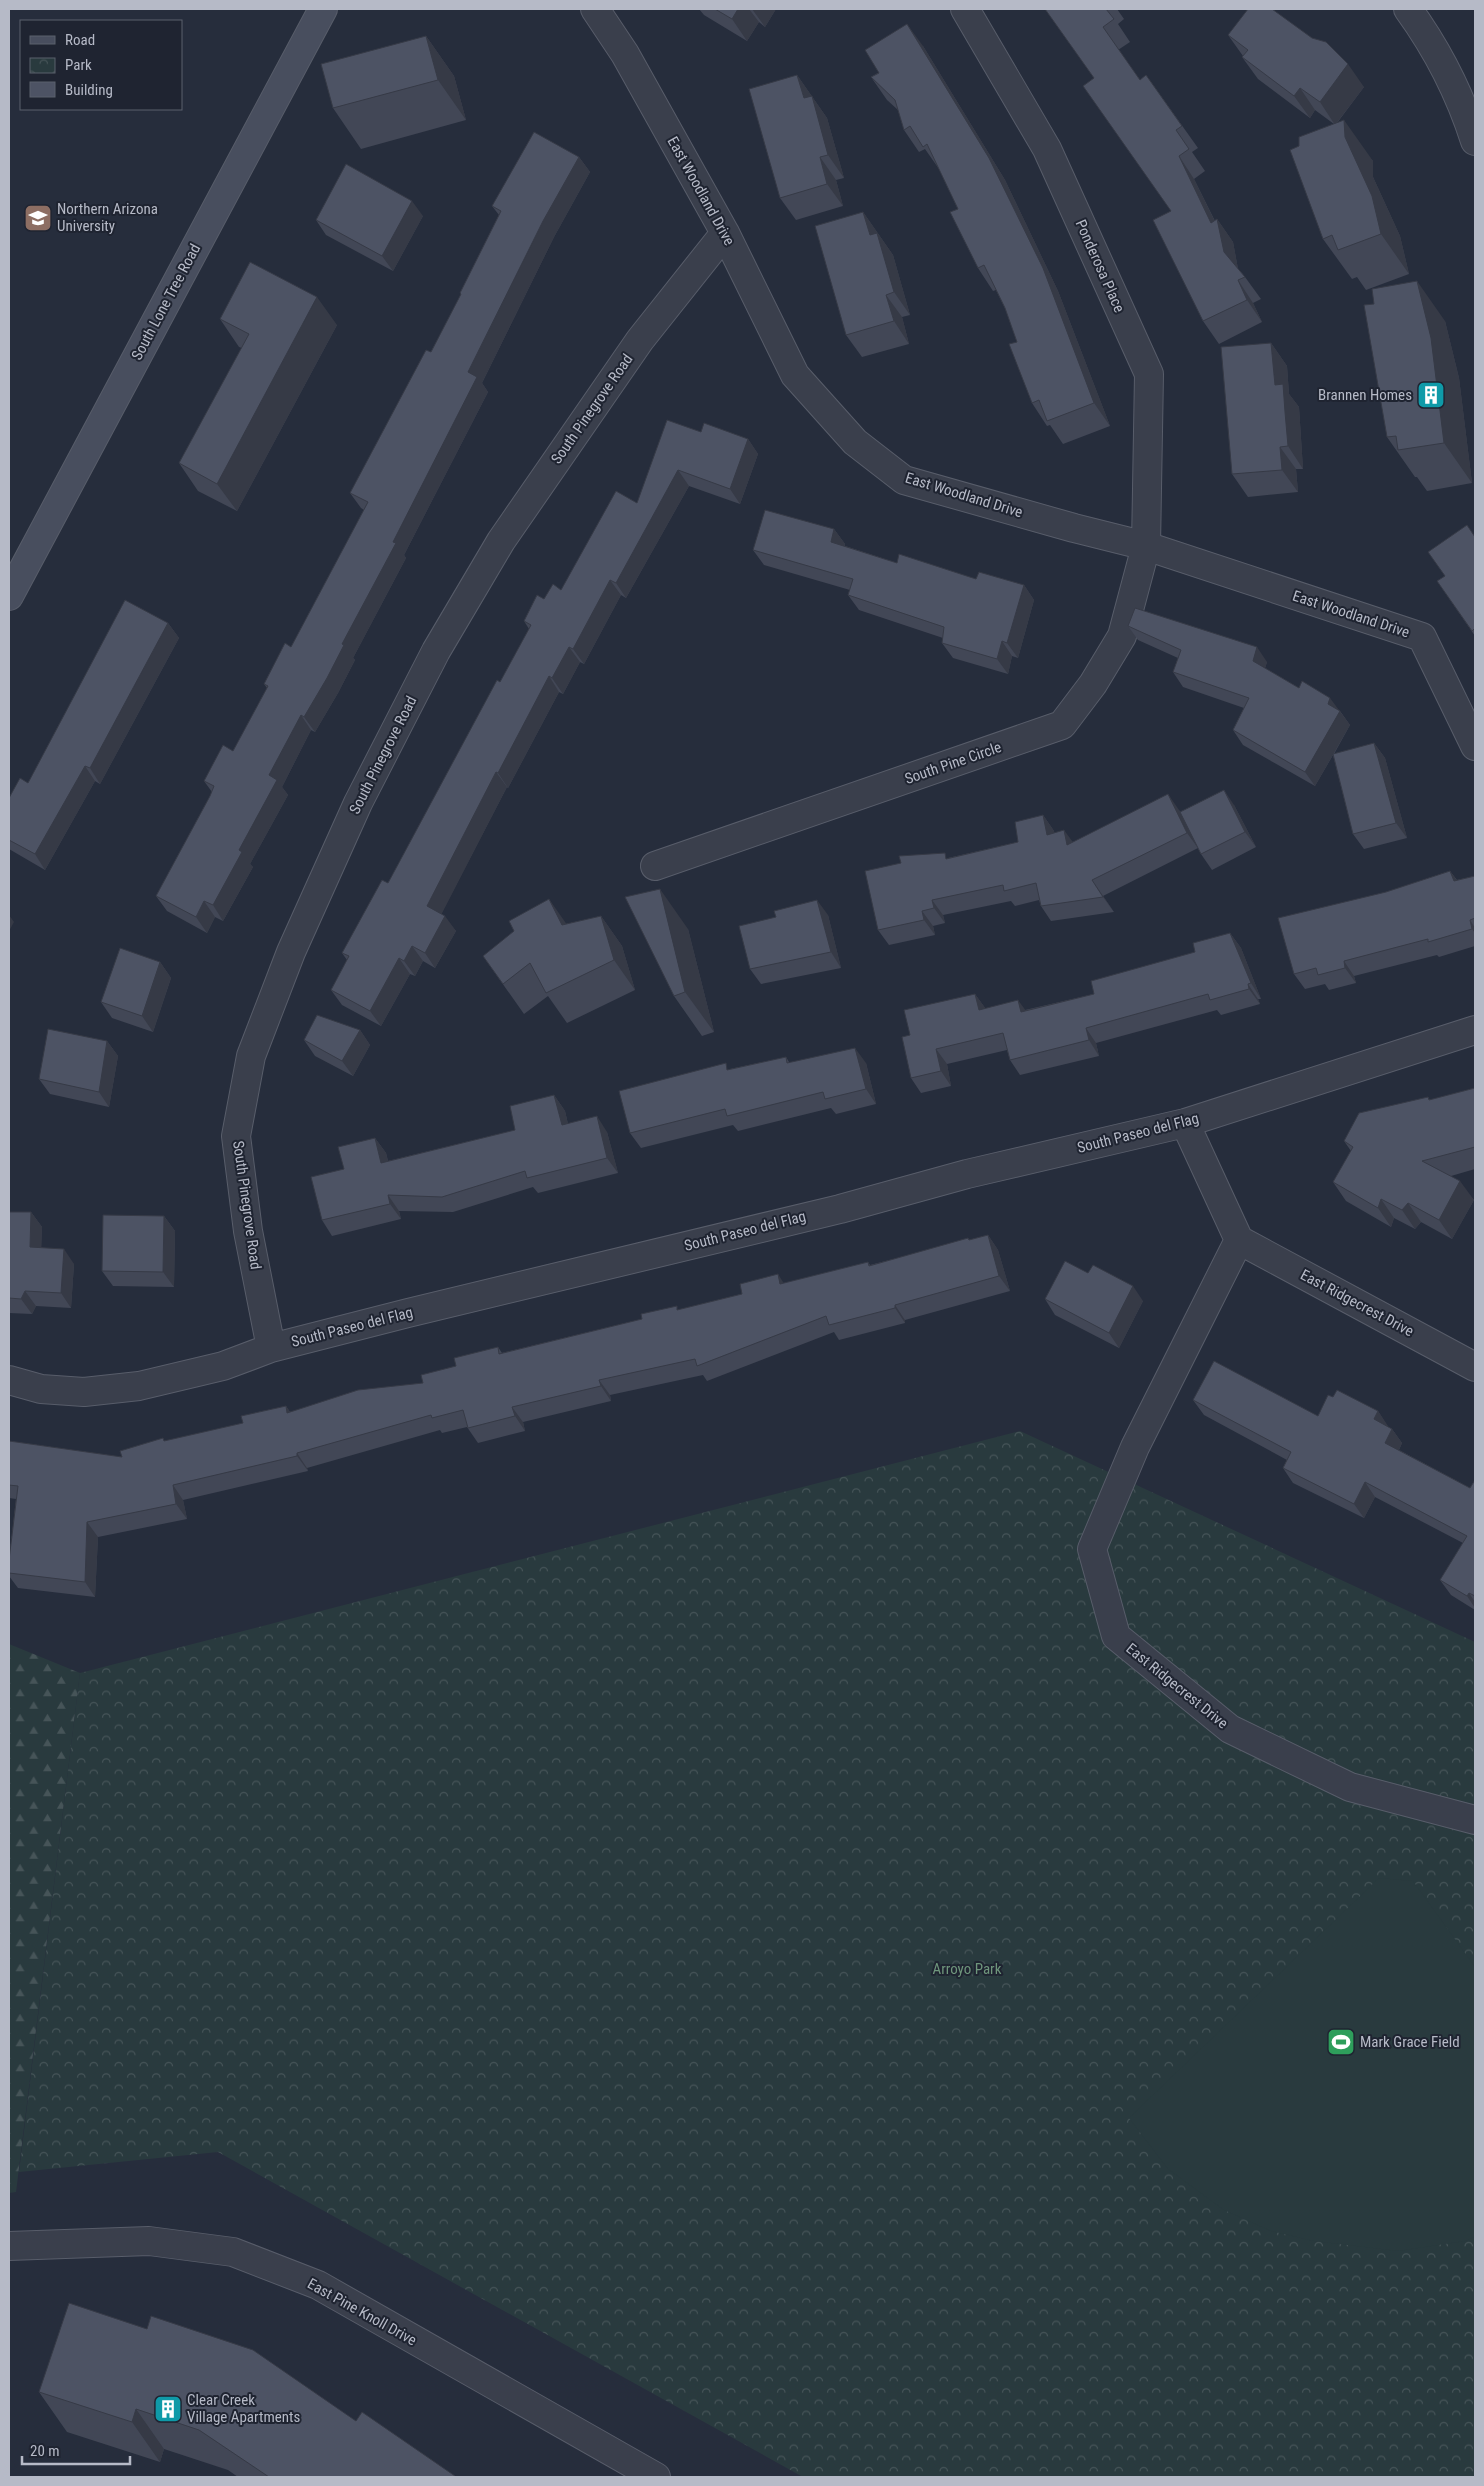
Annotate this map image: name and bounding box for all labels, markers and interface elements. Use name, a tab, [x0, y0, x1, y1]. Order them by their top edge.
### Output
legend	[20, 20, 182, 110]
text: Road	[65, 31, 95, 49]
text: Park	[65, 56, 92, 74]
text: Building	[65, 81, 113, 99]
street label: East Woodland Drive	[664, 133, 738, 249]
place label: Northern Arizona University	[57, 200, 158, 235]
school or university icon: Northern Arizona University	[23, 203, 53, 233]
street label: Ponderosa Place	[1071, 217, 1129, 315]
street label: South Lone Tree Road	[128, 241, 204, 363]
street label: South Pinegrove Road	[547, 351, 637, 467]
building icon: Brannen Homes	[1416, 380, 1446, 410]
place label: Brannen Homes	[1318, 386, 1412, 404]
street label: East Woodland Drive	[903, 469, 1025, 521]
street label: East Woodland Drive	[1290, 587, 1412, 641]
street label: South Pinegrove Road	[345, 693, 421, 817]
street label: South Pine Circle	[902, 738, 1004, 788]
street label: South Paseo del Flag	[1075, 1109, 1201, 1157]
street label: South Pinegrove Road	[229, 1139, 265, 1271]
street label: South Paseo del Flag	[682, 1207, 808, 1255]
street label: East Ridgecrest Drive	[1297, 1266, 1417, 1340]
street label: South Paseo del Flag	[289, 1303, 415, 1351]
street label: East Ridgecrest Drive	[1122, 1639, 1232, 1733]
park label: Arroyo Park	[933, 1960, 1002, 1978]
sports icon: Mark Grace Field	[1326, 2027, 1356, 2057]
place label: Mark Grace Field	[1360, 2033, 1460, 2051]
street label: East Pine Knoll Drive	[304, 2275, 420, 2349]
place label: Clear Creek Village Apartments	[187, 2391, 300, 2426]
building icon: Clear Creek Village Apartments	[153, 2394, 183, 2424]
scale bar	[22, 2434, 130, 2466]
text: 20 m	[30, 2442, 60, 2460]

